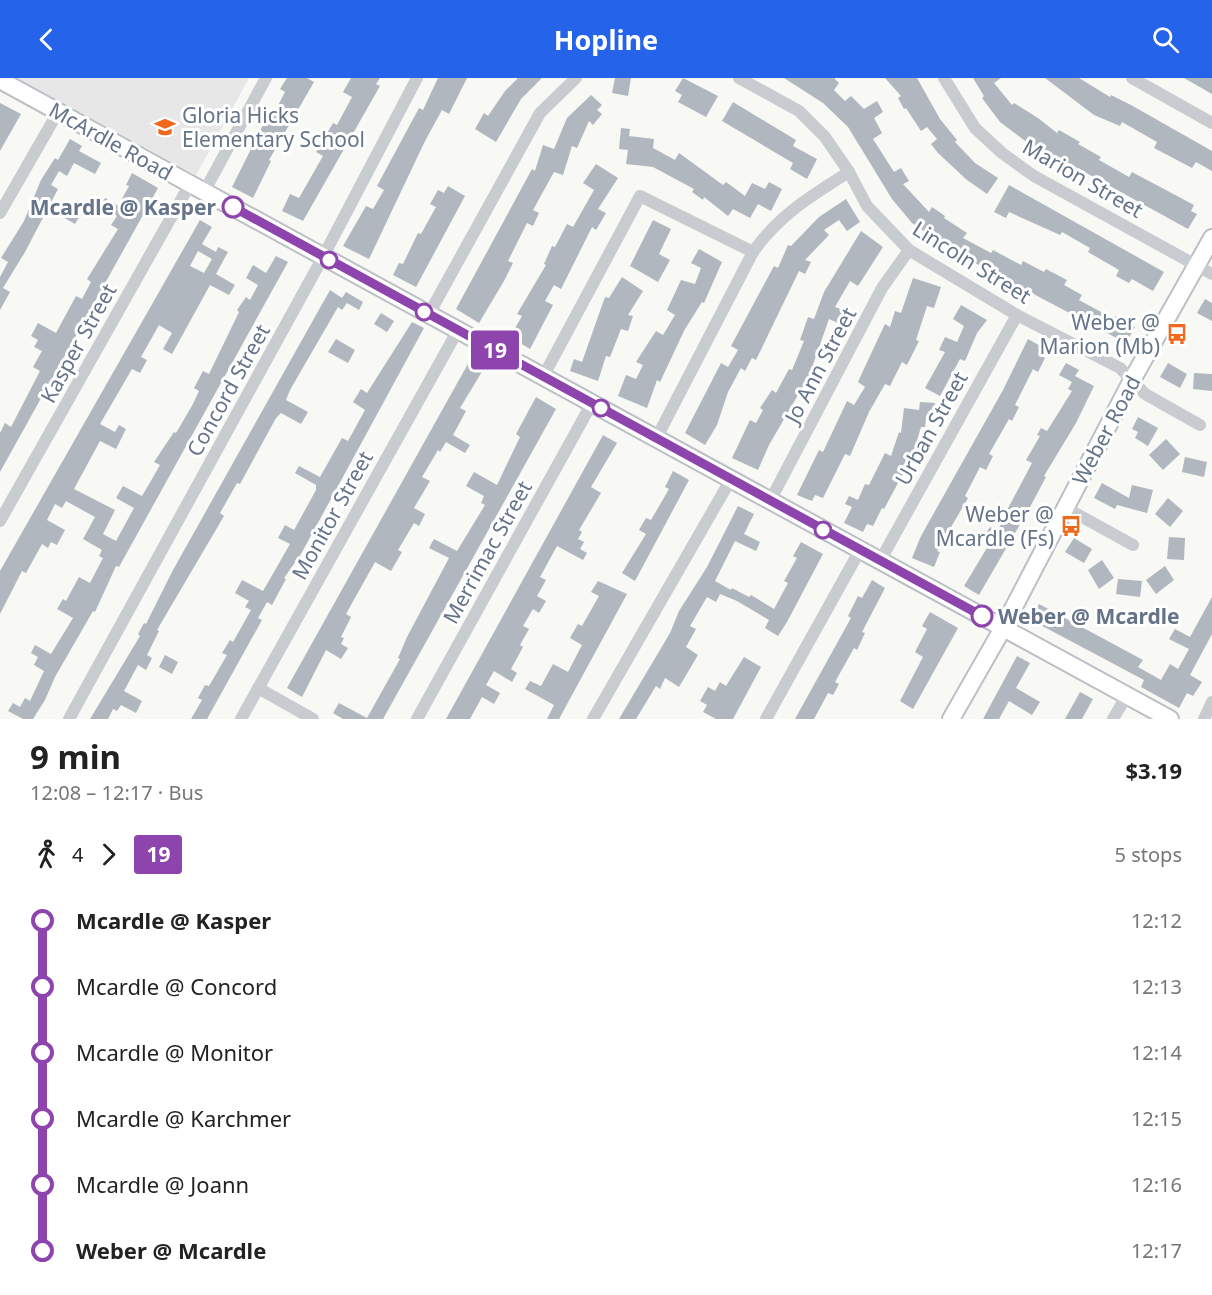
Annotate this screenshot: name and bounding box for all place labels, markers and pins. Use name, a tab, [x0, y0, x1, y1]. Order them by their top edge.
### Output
place label: Gloria Hicks Elementary School	[182, 101, 365, 153]
school or university icon: Gloria Hicks Elementary School	[153, 115, 177, 139]
place label: Mcardle @ Kasper	[30, 193, 217, 221]
marker: Mcardle @ Kasper	[222, 196, 244, 218]
unlabelled marker	[320, 251, 338, 269]
unlabelled marker	[415, 303, 433, 321]
place label: Weber @ Marion (Mb)	[1039, 308, 1160, 360]
bus stop icon: Weber @ Marion (Mb)	[1165, 322, 1189, 346]
unlabelled marker	[592, 399, 610, 417]
place label: Weber @ Mcardle (Fs)	[936, 500, 1054, 552]
bus stop icon: Weber @ Mcardle (Fs)	[1059, 514, 1083, 538]
unlabelled marker	[814, 521, 832, 539]
place label: Weber @ Mcardle	[998, 602, 1180, 630]
marker: Weber @ Mcardle	[971, 605, 993, 627]

